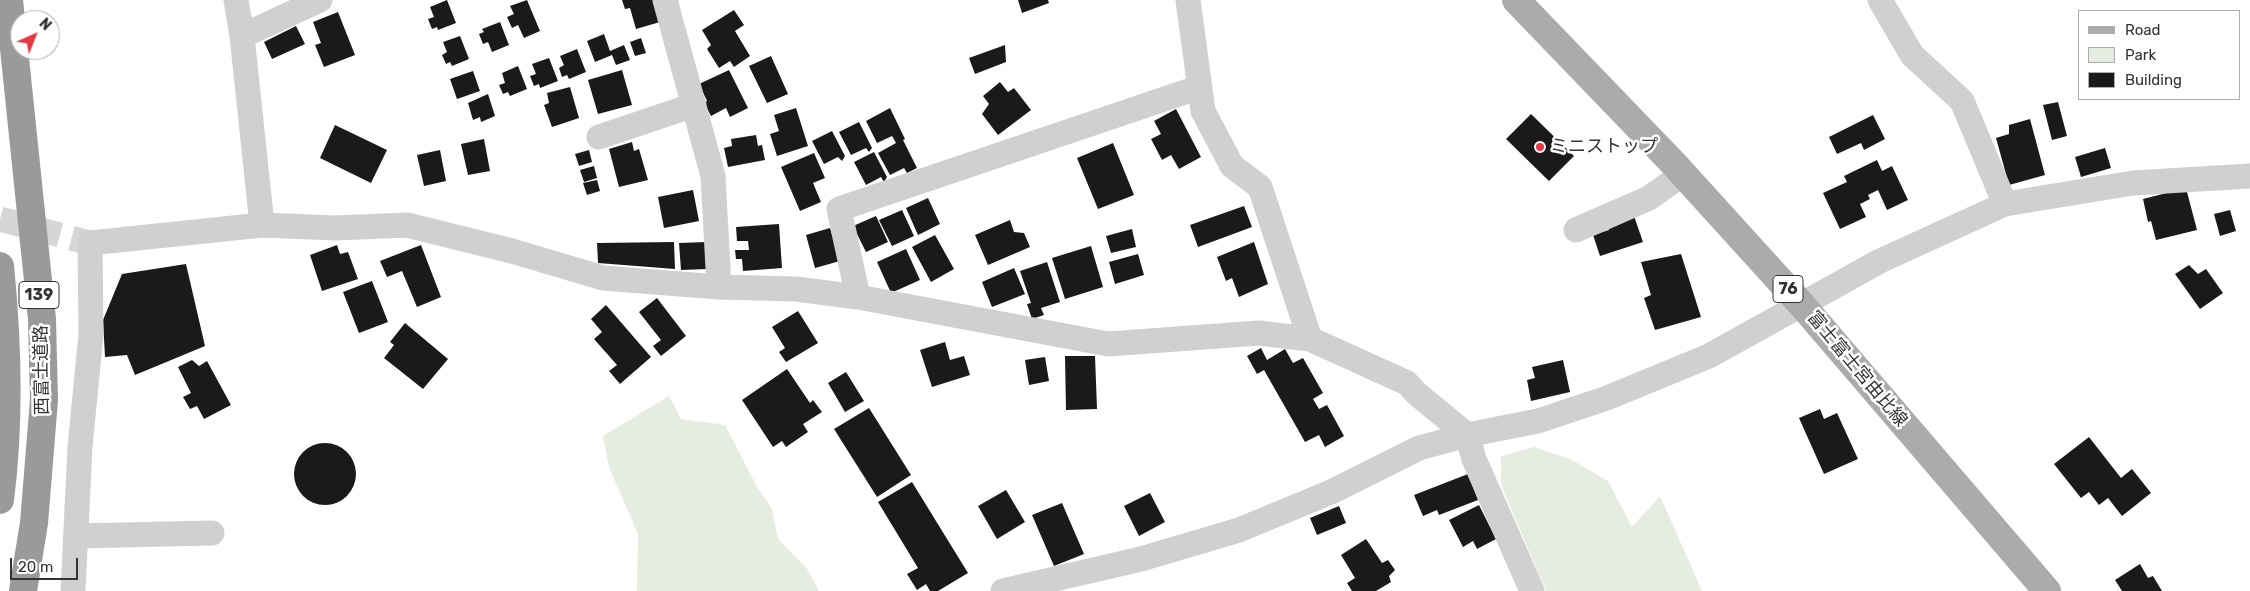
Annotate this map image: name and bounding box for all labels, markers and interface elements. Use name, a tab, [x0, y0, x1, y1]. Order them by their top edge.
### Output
north arrow	[10, 10, 60, 60]
legend	[2078, 10, 2240, 100]
text: N	[36, 15, 55, 34]
text: Road	[2125, 21, 2161, 39]
text: Park	[2125, 46, 2156, 64]
text: Building	[2125, 71, 2182, 89]
place label: ミニストップ	[1550, 136, 1658, 158]
marker: ミニストップ	[1534, 141, 1546, 153]
road number: 76	[1773, 276, 1803, 302]
road number: 139	[19, 282, 59, 308]
street label: 富士富士宮由比線	[1802, 307, 1912, 431]
street label: 西富士道路	[30, 325, 54, 415]
scale bar	[12, 548, 80, 580]
text: 20 m	[18, 558, 53, 576]

